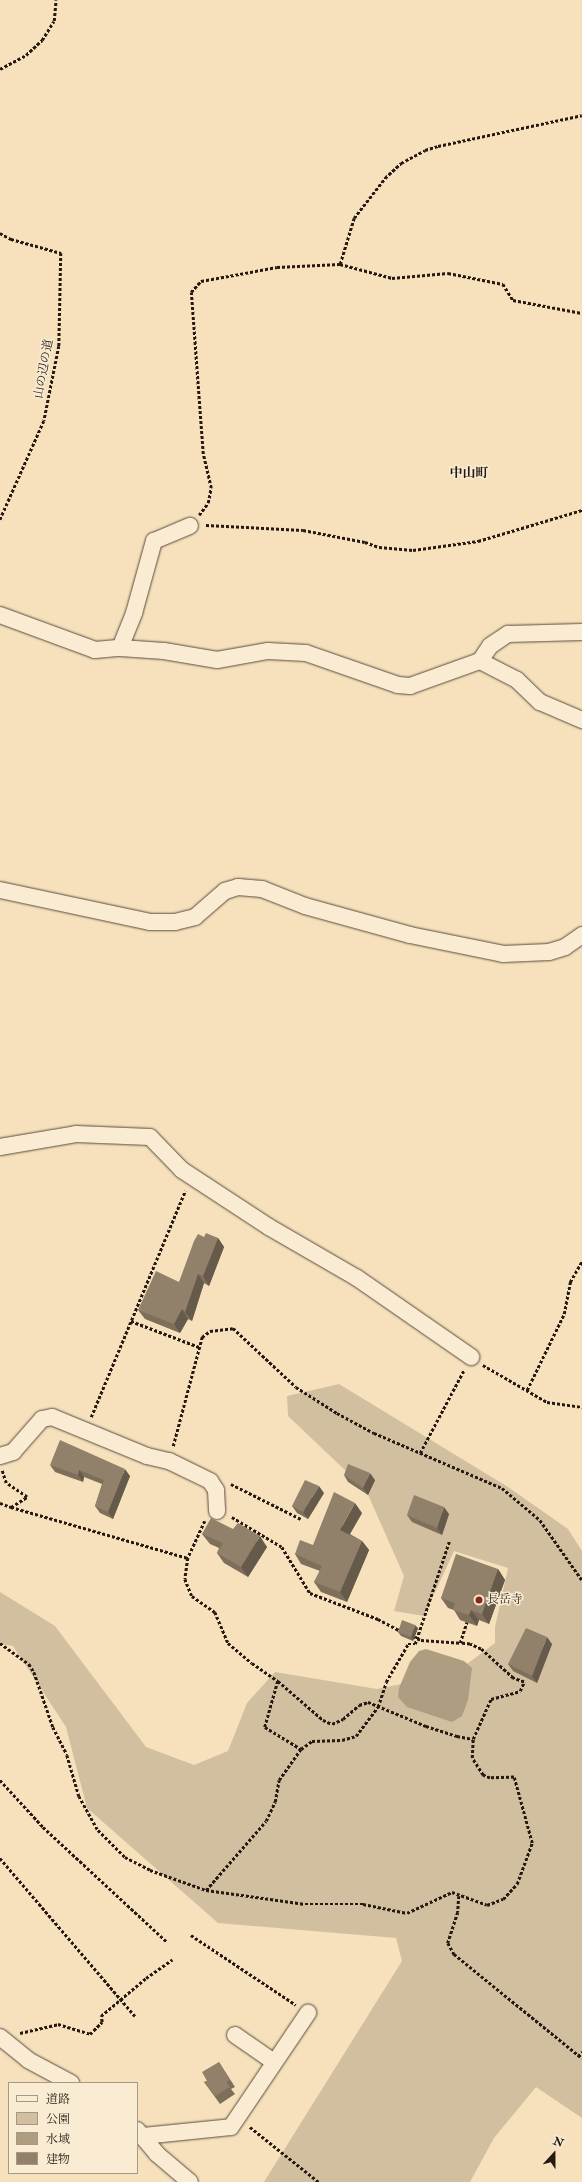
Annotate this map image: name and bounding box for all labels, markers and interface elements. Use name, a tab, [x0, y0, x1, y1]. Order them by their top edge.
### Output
street label: 山の辺の道	[32, 338, 56, 400]
district label: 中山町	[450, 465, 488, 481]
place label: 長岳寺	[487, 1593, 523, 1607]
marker: 長岳寺	[474, 1595, 484, 1605]
legend	[8, 2082, 138, 2174]
text: 道路	[46, 2092, 70, 2107]
text: 公園	[46, 2112, 70, 2127]
text: 水域	[46, 2132, 70, 2147]
north arrow	[534, 2134, 574, 2174]
text: N	[552, 2134, 565, 2150]
text: 建物	[46, 2152, 70, 2167]

